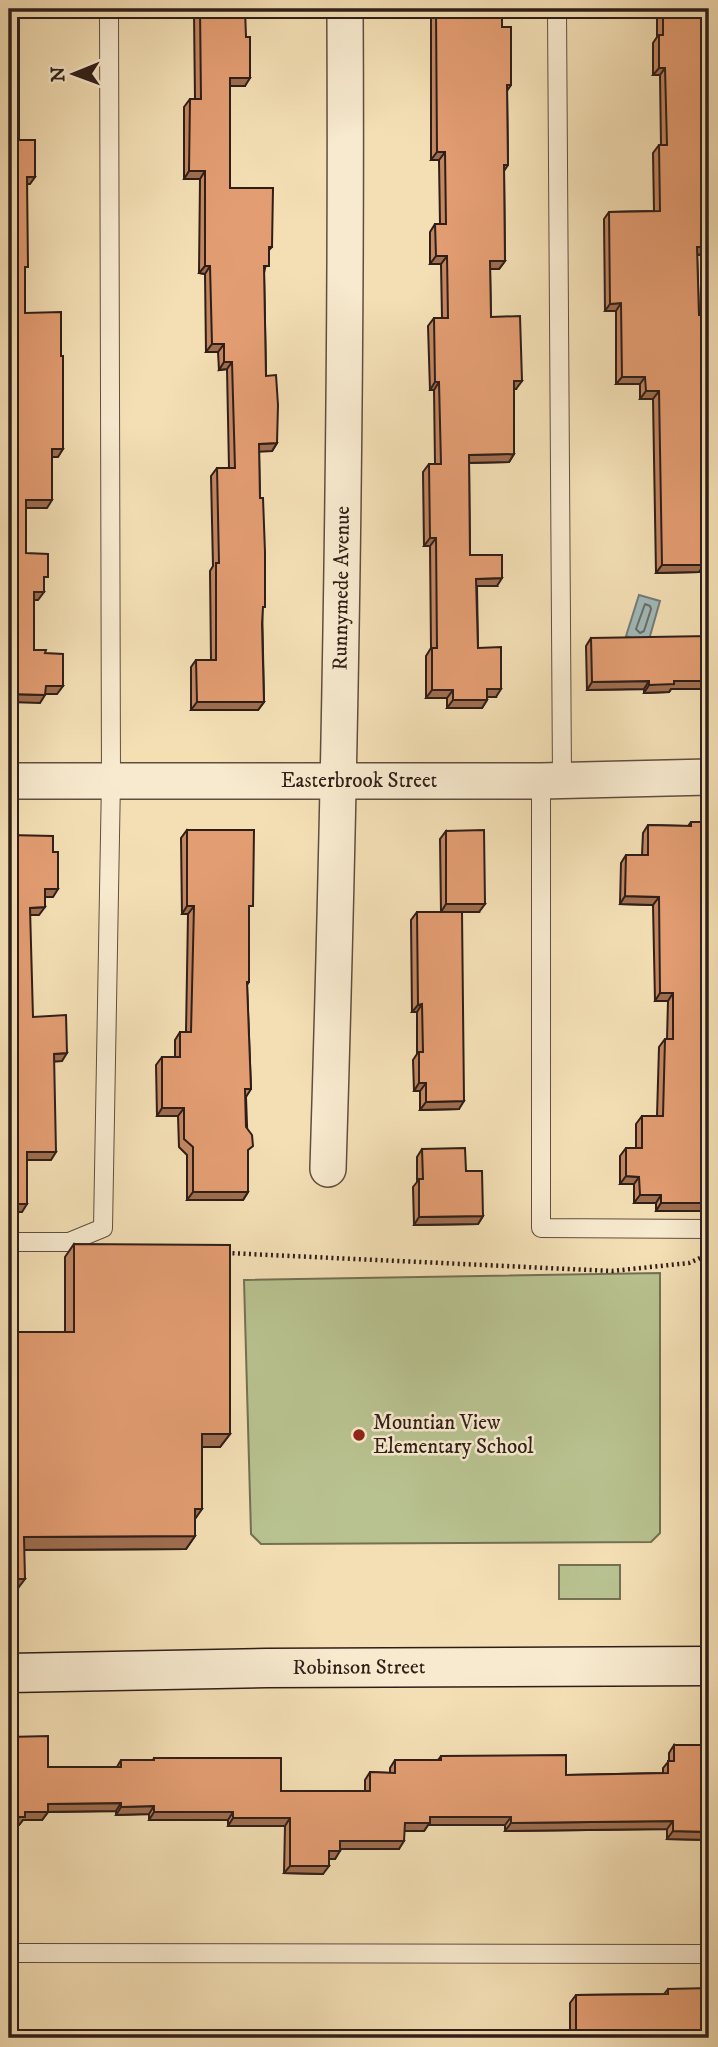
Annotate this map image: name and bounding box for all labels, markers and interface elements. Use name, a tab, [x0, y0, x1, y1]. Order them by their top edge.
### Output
north arrow	[38, 38, 108, 108]
text: N	[47, 66, 70, 82]
street label: Runnymede Avenue	[327, 505, 356, 671]
street label: Easterbrook Street	[281, 768, 438, 794]
place label: Mountian View Elementary School	[373, 1410, 534, 1460]
marker: Mountian View Elementary School	[351, 1427, 367, 1443]
street label: Robinson Street	[292, 1654, 426, 1681]

